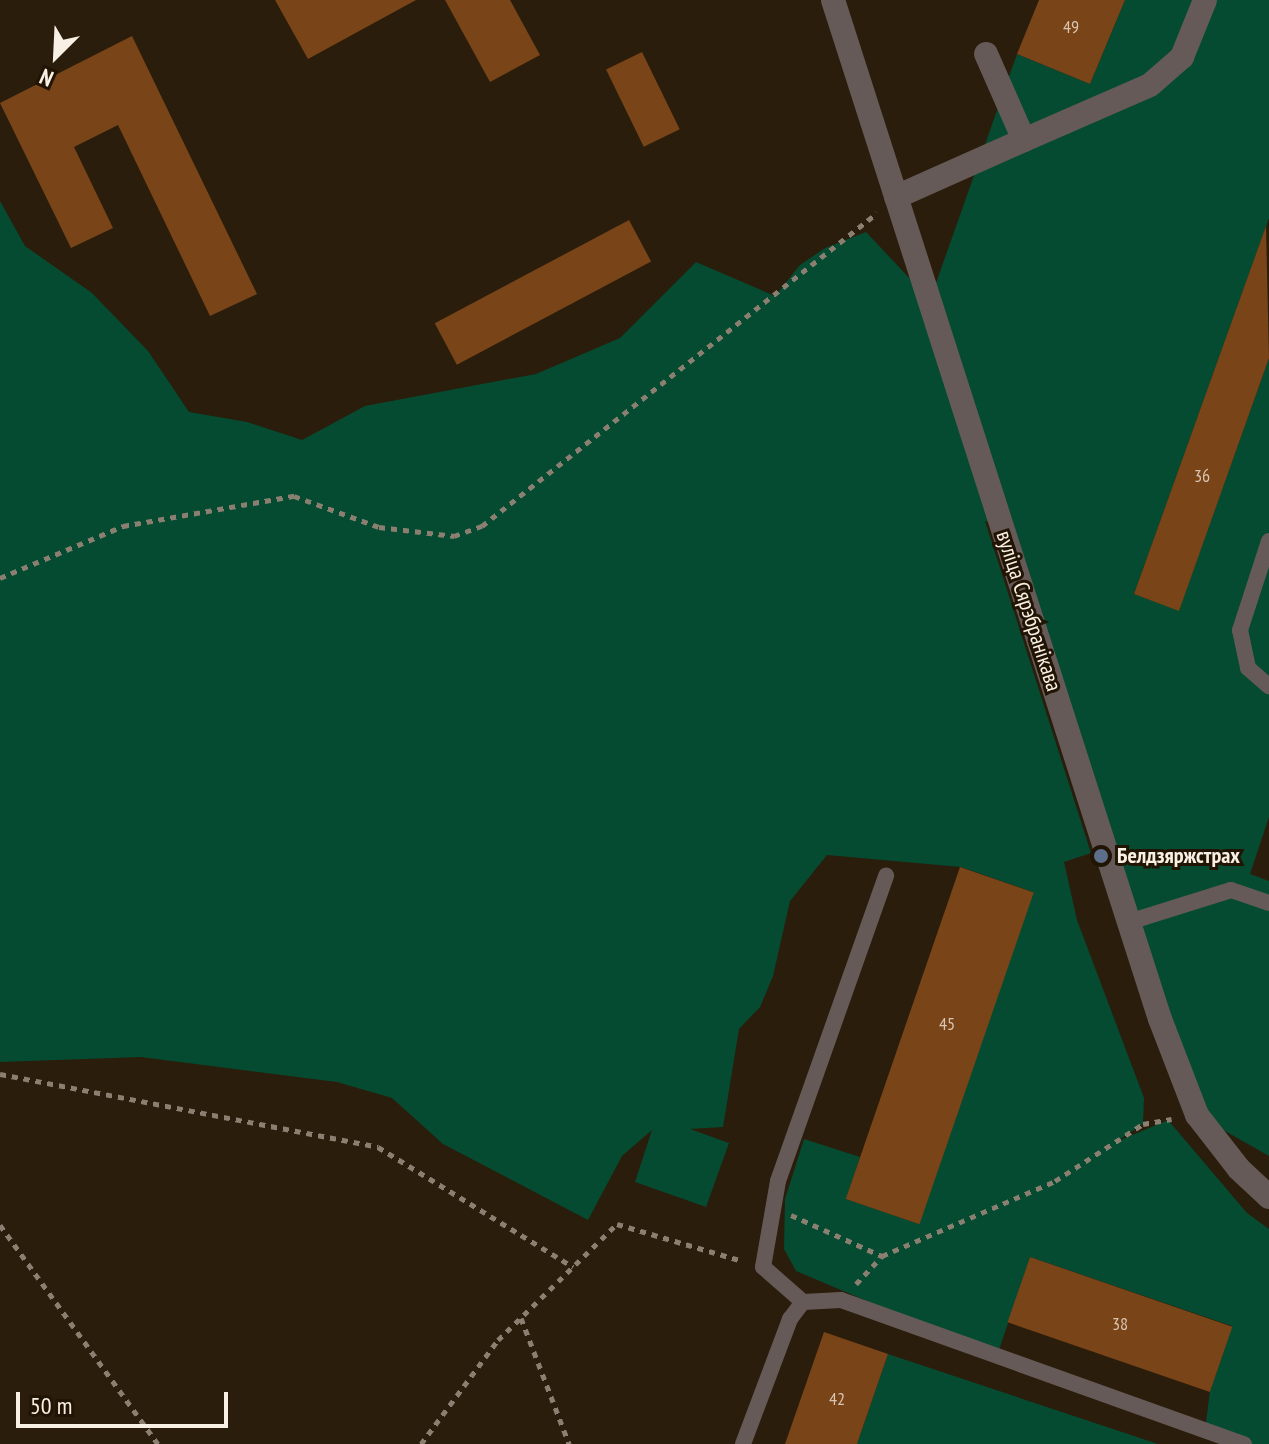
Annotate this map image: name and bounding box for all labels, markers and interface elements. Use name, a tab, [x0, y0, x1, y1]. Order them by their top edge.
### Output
north arrow	[16, 16, 96, 96]
house number: 49	[1063, 16, 1079, 38]
text: N	[35, 63, 57, 93]
house number: 36	[1194, 465, 1210, 487]
street label: вуліца Сярэбранікава	[991, 528, 1067, 694]
place label: Белдзяржстрах	[1117, 843, 1240, 869]
marker: Белдзяржстрах	[1092, 847, 1110, 865]
house number: 45	[939, 1013, 955, 1035]
house number: 38	[1112, 1313, 1128, 1335]
scale bar	[20, 1376, 232, 1426]
house number: 42	[829, 1388, 845, 1410]
text: 50 m	[30, 1390, 72, 1421]

